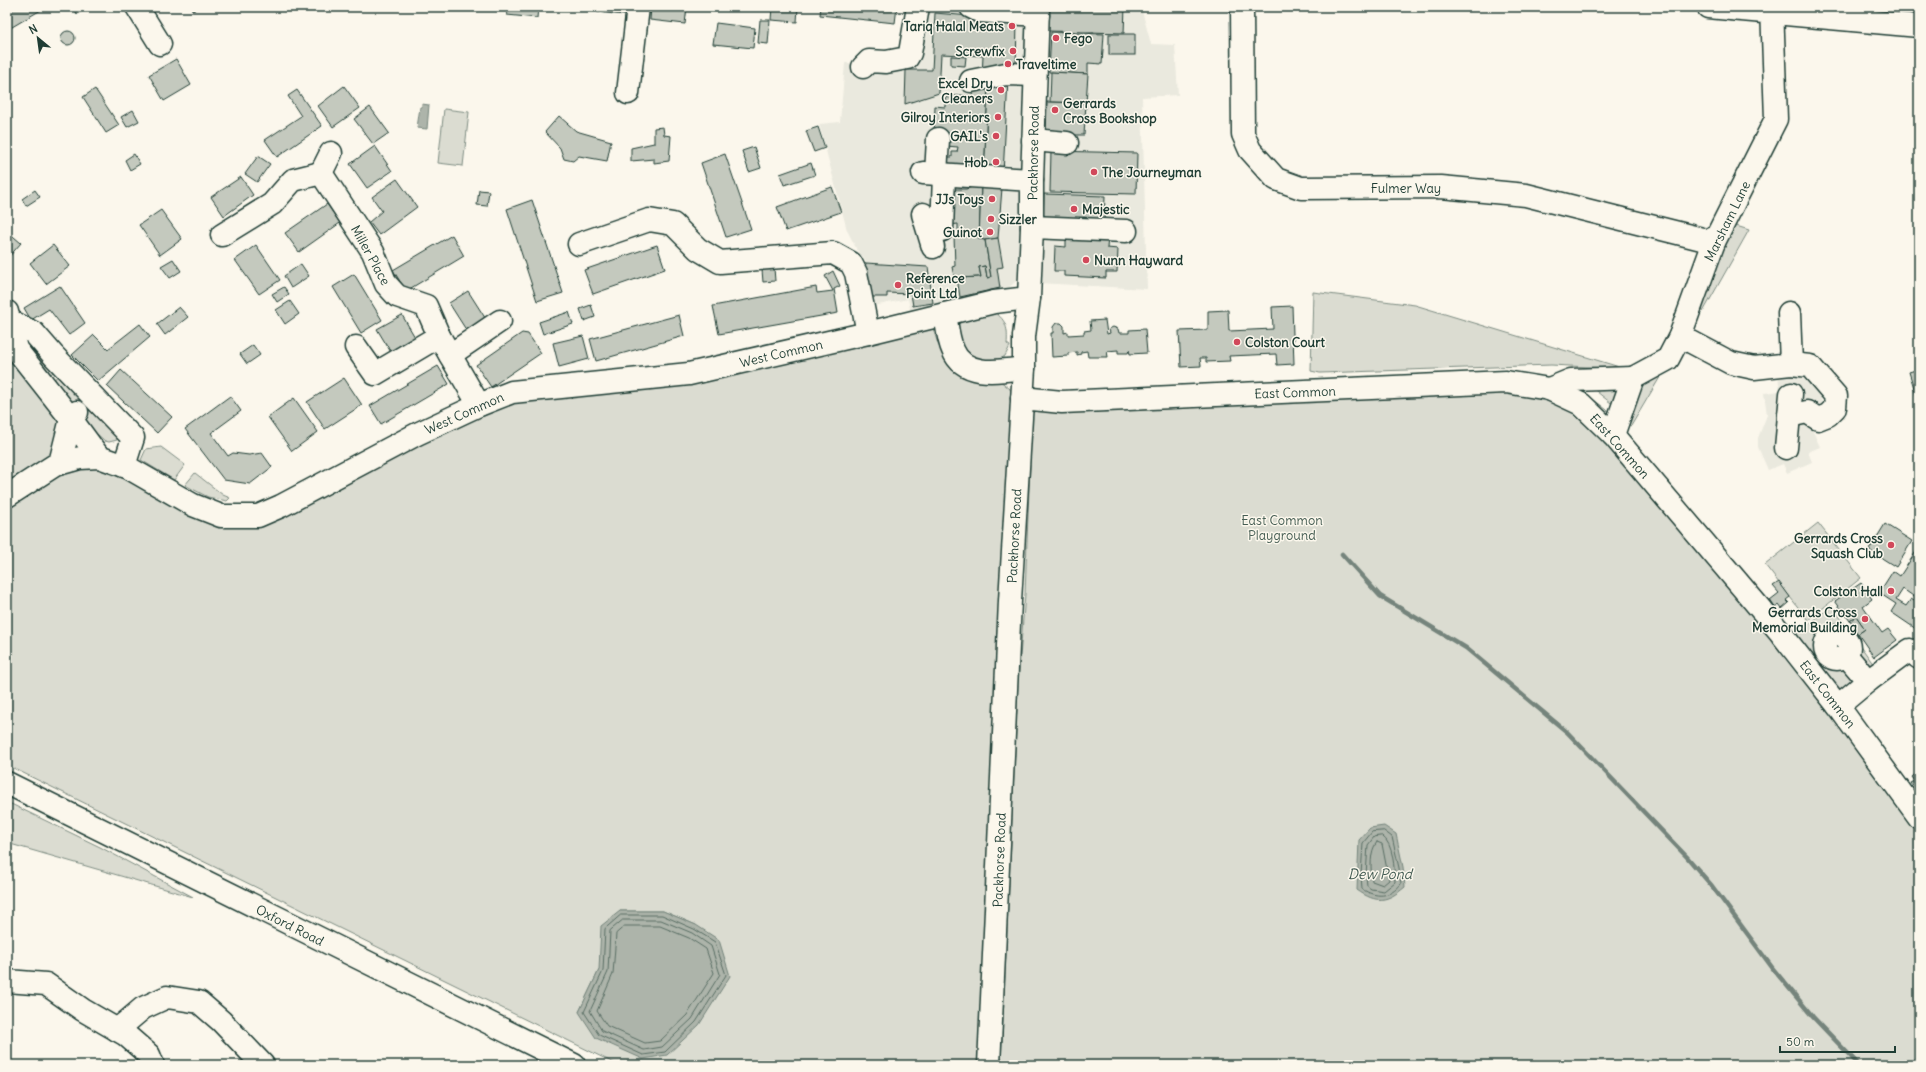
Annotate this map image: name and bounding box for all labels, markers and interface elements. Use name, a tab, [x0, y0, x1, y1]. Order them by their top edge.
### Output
north arrow	[18, 18, 58, 58]
place label: Tariq Halal Meats	[904, 18, 1004, 35]
text: N	[26, 21, 40, 37]
marker: Tariq Halal Meats	[1007, 21, 1017, 31]
place label: Fego	[1064, 30, 1092, 47]
marker: Fego	[1051, 33, 1061, 43]
place label: Screwfix	[955, 43, 1006, 60]
marker: Screwfix	[1008, 46, 1018, 56]
place label: Traveltime	[1016, 56, 1076, 73]
marker: Traveltime	[1003, 59, 1013, 69]
place label: Excel Dry Cleaners	[938, 75, 993, 107]
marker: Excel Dry Cleaners	[996, 85, 1006, 95]
place label: Gerrards Cross Bookshop	[1063, 95, 1157, 127]
street label: Packhorse Road	[1024, 105, 1043, 201]
marker: Gerrards Cross Bookshop	[1050, 105, 1060, 115]
place label: Gilroy Interiors	[901, 109, 990, 126]
marker: Gilroy Interiors	[993, 112, 1003, 122]
place label: GAIL's	[950, 128, 988, 145]
marker: GAIL's	[991, 131, 1001, 141]
place label: Hob	[964, 154, 988, 171]
marker: Hob	[991, 157, 1001, 167]
place label: The Journeyman	[1102, 164, 1202, 181]
marker: The Journeyman	[1089, 167, 1099, 177]
street label: Marsham Lane	[1701, 178, 1754, 264]
street label: Fulmer Way	[1371, 180, 1441, 197]
place label: JJs Toys	[935, 191, 984, 208]
marker: JJs Toys	[987, 194, 997, 204]
place label: Majestic	[1082, 201, 1130, 218]
marker: Majestic	[1069, 204, 1079, 214]
place label: Sizzler	[999, 211, 1037, 228]
marker: Sizzler	[986, 214, 996, 224]
street label: Miller Place	[347, 222, 394, 288]
place label: Guinot	[943, 224, 983, 241]
marker: Guinot	[985, 227, 995, 237]
place label: Nunn Hayward	[1094, 252, 1184, 269]
marker: Nunn Hayward	[1081, 255, 1091, 265]
place label: Reference Point Ltd	[906, 270, 965, 302]
marker: Reference Point Ltd	[893, 280, 903, 290]
place label: Colston Court	[1245, 334, 1325, 351]
street label: West Common	[738, 336, 825, 371]
marker: Colston Court	[1232, 337, 1242, 347]
street label: East Common	[1254, 383, 1337, 402]
street label: West Common	[422, 388, 507, 439]
street label: East Common	[1586, 410, 1654, 483]
street label: Packhorse Road	[1004, 488, 1025, 584]
park label: East Common Playground	[1241, 512, 1323, 544]
place label: Gerrards Cross Squash Club	[1794, 530, 1883, 562]
marker: Gerrards Cross Squash Club	[1886, 540, 1896, 550]
place label: Colston Hall	[1814, 583, 1883, 600]
marker: Colston Hall	[1886, 586, 1896, 596]
place label: Gerrards Cross Memorial Building	[1752, 604, 1857, 636]
marker: Gerrards Cross Memorial Building	[1860, 614, 1870, 624]
street label: East Common	[1796, 657, 1860, 732]
street label: Packhorse Road	[989, 812, 1010, 908]
water label: Dew Pond	[1348, 865, 1414, 883]
street label: Oxford Road	[253, 901, 327, 950]
scale bar	[1780, 1028, 1895, 1054]
text: 50 m	[1786, 1034, 1815, 1049]

